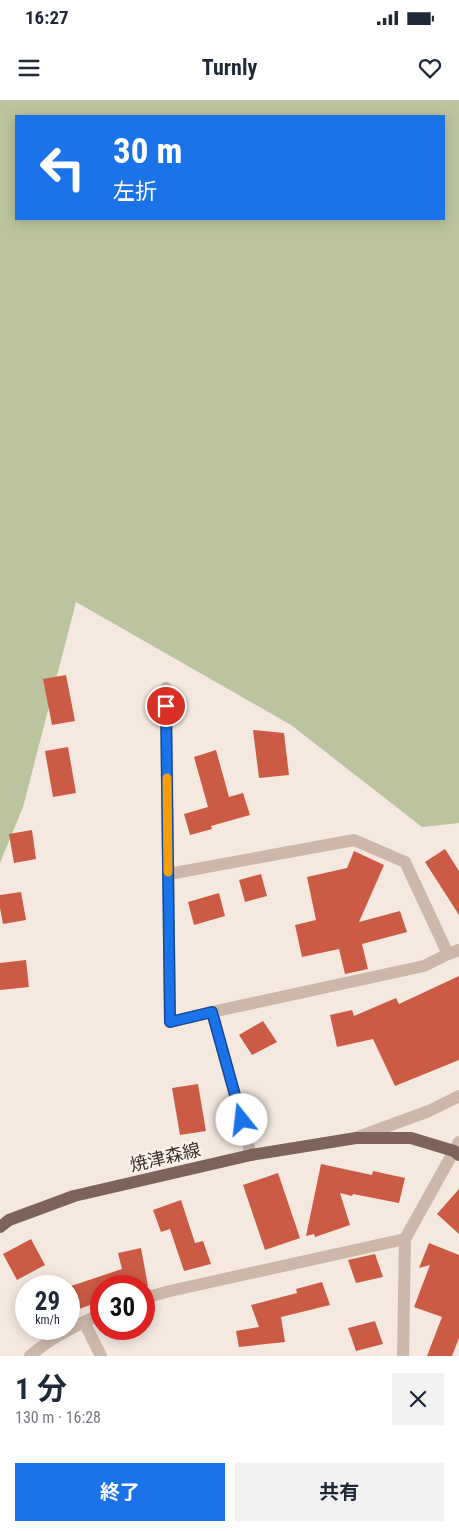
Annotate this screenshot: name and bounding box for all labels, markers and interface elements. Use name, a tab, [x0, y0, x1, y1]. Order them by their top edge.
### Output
text: 16:27	[25, 6, 69, 29]
icon: menu	[15, 54, 43, 82]
icon: heart	[416, 54, 444, 82]
text: Turnly	[202, 55, 257, 80]
text: 30 m	[113, 131, 182, 172]
icon: left	[30, 135, 95, 200]
text: 左折	[113, 179, 157, 204]
pin	[145, 685, 187, 727]
icon: arrive	[152, 692, 180, 720]
position arrow	[215, 1093, 267, 1145]
street label: 焼津森線	[128, 1139, 202, 1175]
speed limit sign: 30	[90, 1275, 155, 1340]
text: 29	[35, 1287, 60, 1316]
text: km/h	[35, 1313, 60, 1327]
text: 1 分	[15, 1371, 67, 1406]
button: close	[392, 1373, 444, 1425]
text: 130 m · 16:28	[15, 1408, 101, 1427]
button: 終了	[15, 1463, 225, 1521]
button: 共有	[235, 1463, 444, 1521]

